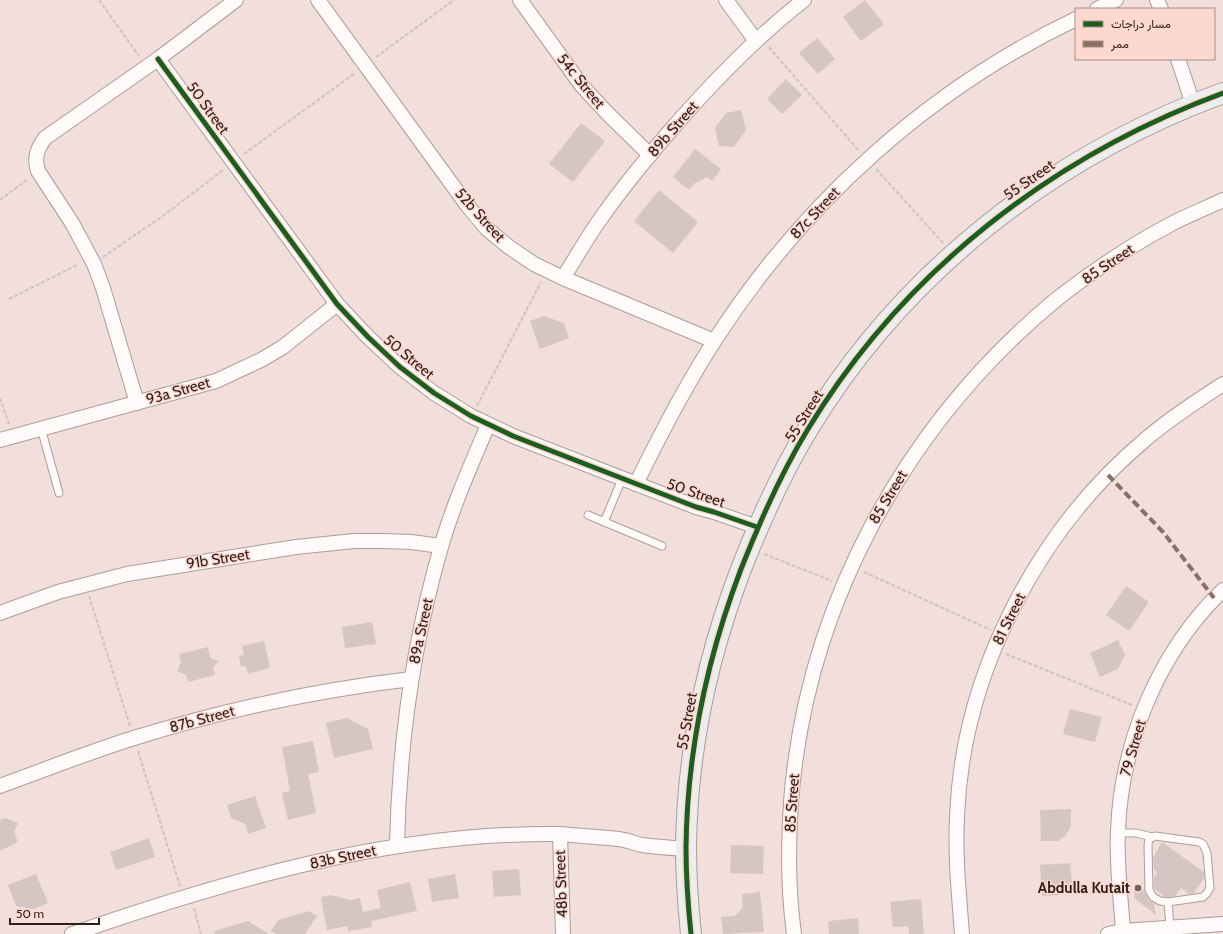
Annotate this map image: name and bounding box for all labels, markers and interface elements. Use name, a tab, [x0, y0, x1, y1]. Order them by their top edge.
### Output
legend	[1075, 8, 1215, 60]
text: مسار دراجات	[1111, 16, 1171, 32]
text: ممر	[1110, 36, 1129, 52]
street label: 54c Street	[553, 50, 609, 112]
street label: 50 Street	[183, 78, 233, 138]
street label: 89b Street	[644, 97, 702, 161]
street label: 55 Street	[1000, 156, 1058, 204]
street label: 87c Street	[786, 183, 844, 243]
street label: 52b Street	[451, 184, 509, 246]
street label: 85 Street	[1078, 240, 1138, 288]
street label: 50 Street	[380, 331, 438, 383]
street label: 93a Street	[144, 373, 212, 409]
street label: 55 Street	[781, 387, 827, 445]
street label: 85 Street	[865, 467, 911, 527]
street label: 50 Street	[664, 475, 728, 511]
street label: 91b Street	[185, 545, 251, 573]
street label: 81 Street	[989, 590, 1029, 648]
street label: 89a Street	[405, 596, 437, 666]
street label: 55 Street	[673, 691, 701, 751]
street label: 87b Street	[167, 702, 237, 736]
street label: 79 Street	[1116, 718, 1150, 778]
street label: 85 Street	[781, 773, 803, 833]
street label: 83b Street	[308, 841, 378, 873]
street label: 48b Street	[551, 850, 571, 918]
place label: Abdulla Kutait	[1038, 879, 1130, 897]
marker: Abdulla Kutait	[1133, 883, 1143, 893]
scale bar	[10, 900, 99, 926]
text: 50 m	[16, 906, 44, 921]

